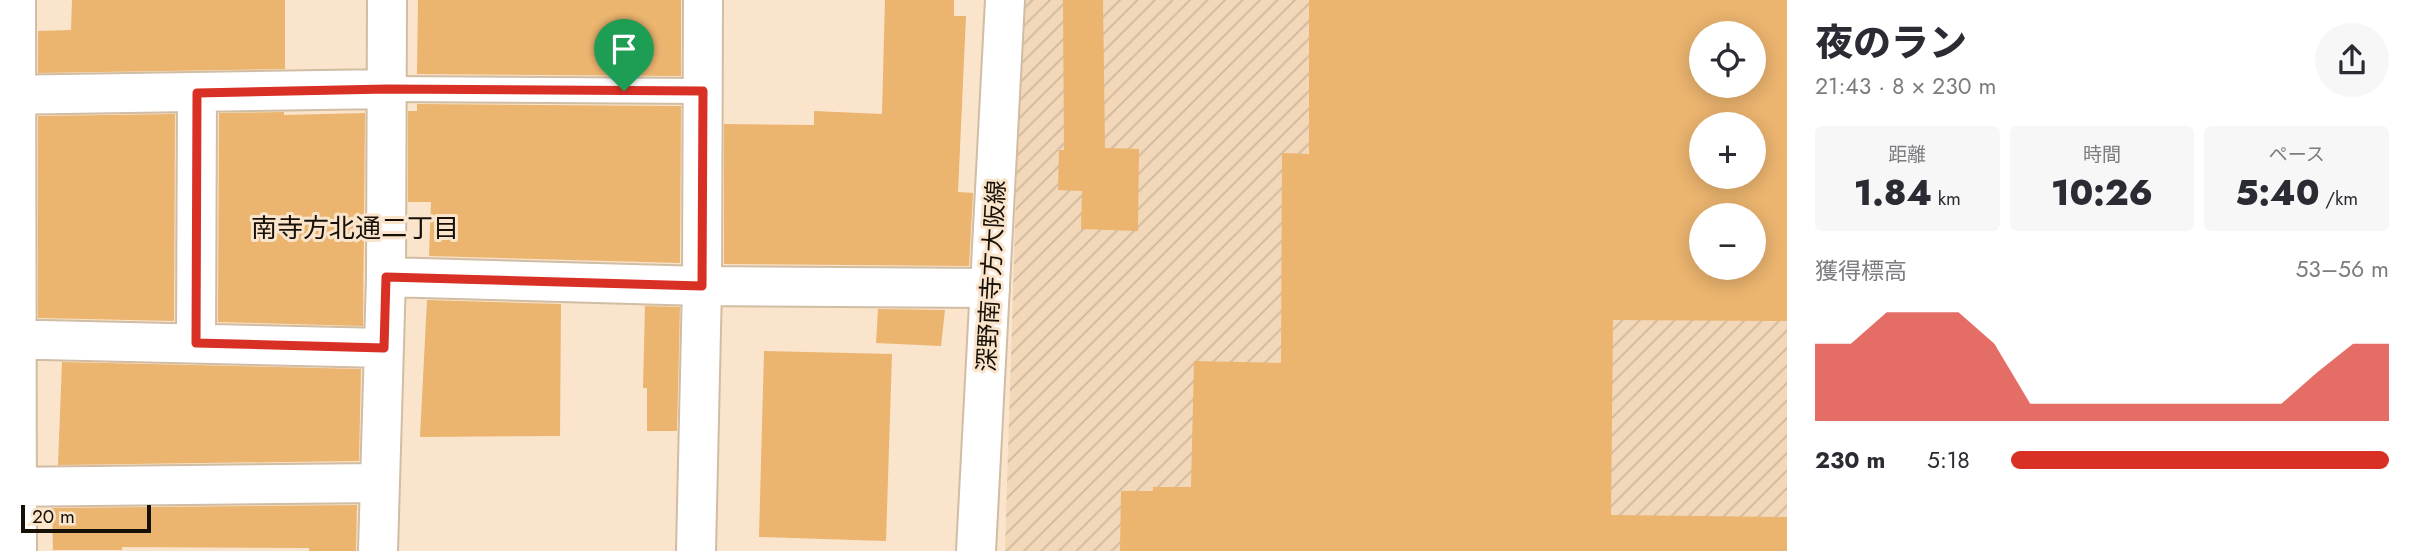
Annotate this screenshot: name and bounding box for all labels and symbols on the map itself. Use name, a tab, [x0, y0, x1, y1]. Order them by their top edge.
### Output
pin	[594, 19, 654, 91]
street label: 深野南寺方大阪線	[968, 179, 1014, 373]
district label: 南寺方北通二丁目	[251, 209, 459, 247]
scale bar	[21, 502, 150, 534]

